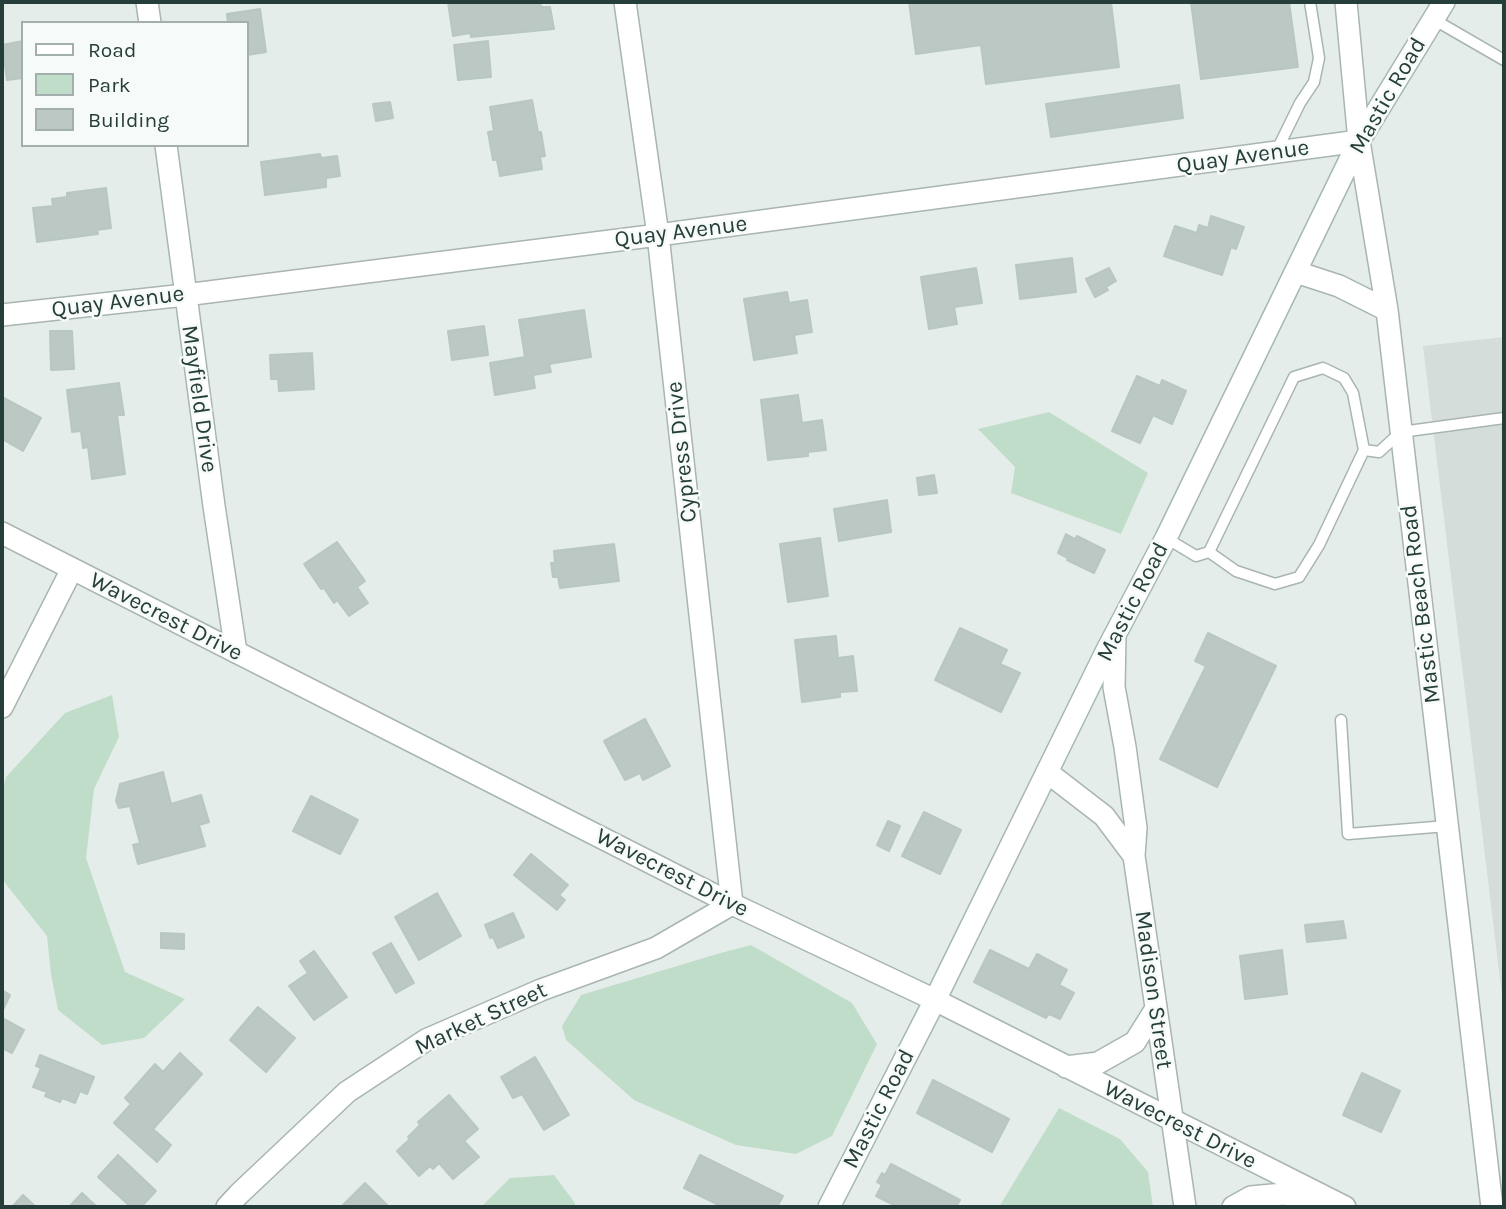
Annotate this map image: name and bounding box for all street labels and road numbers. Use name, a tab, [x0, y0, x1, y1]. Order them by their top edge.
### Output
street label: Mastic Road	[1344, 33, 1432, 159]
street label: Quay Avenue	[1175, 134, 1311, 180]
street label: Quay Avenue	[613, 210, 749, 254]
street label: Quay Avenue	[50, 280, 186, 324]
street label: Mayfield Drive	[175, 323, 223, 475]
street label: Cypress Drive	[661, 380, 703, 524]
street label: Mastic Beach Road	[1395, 503, 1447, 705]
street label: Mastic Road	[1091, 538, 1175, 666]
street label: Wavecrest Drive	[85, 567, 247, 667]
street label: Wavecrest Drive	[591, 823, 753, 923]
street label: Madison Street	[1128, 909, 1178, 1071]
street label: Market Street	[411, 976, 551, 1062]
street label: Mastic Road	[837, 1045, 921, 1173]
street label: Wavecrest Drive	[1099, 1075, 1261, 1175]

